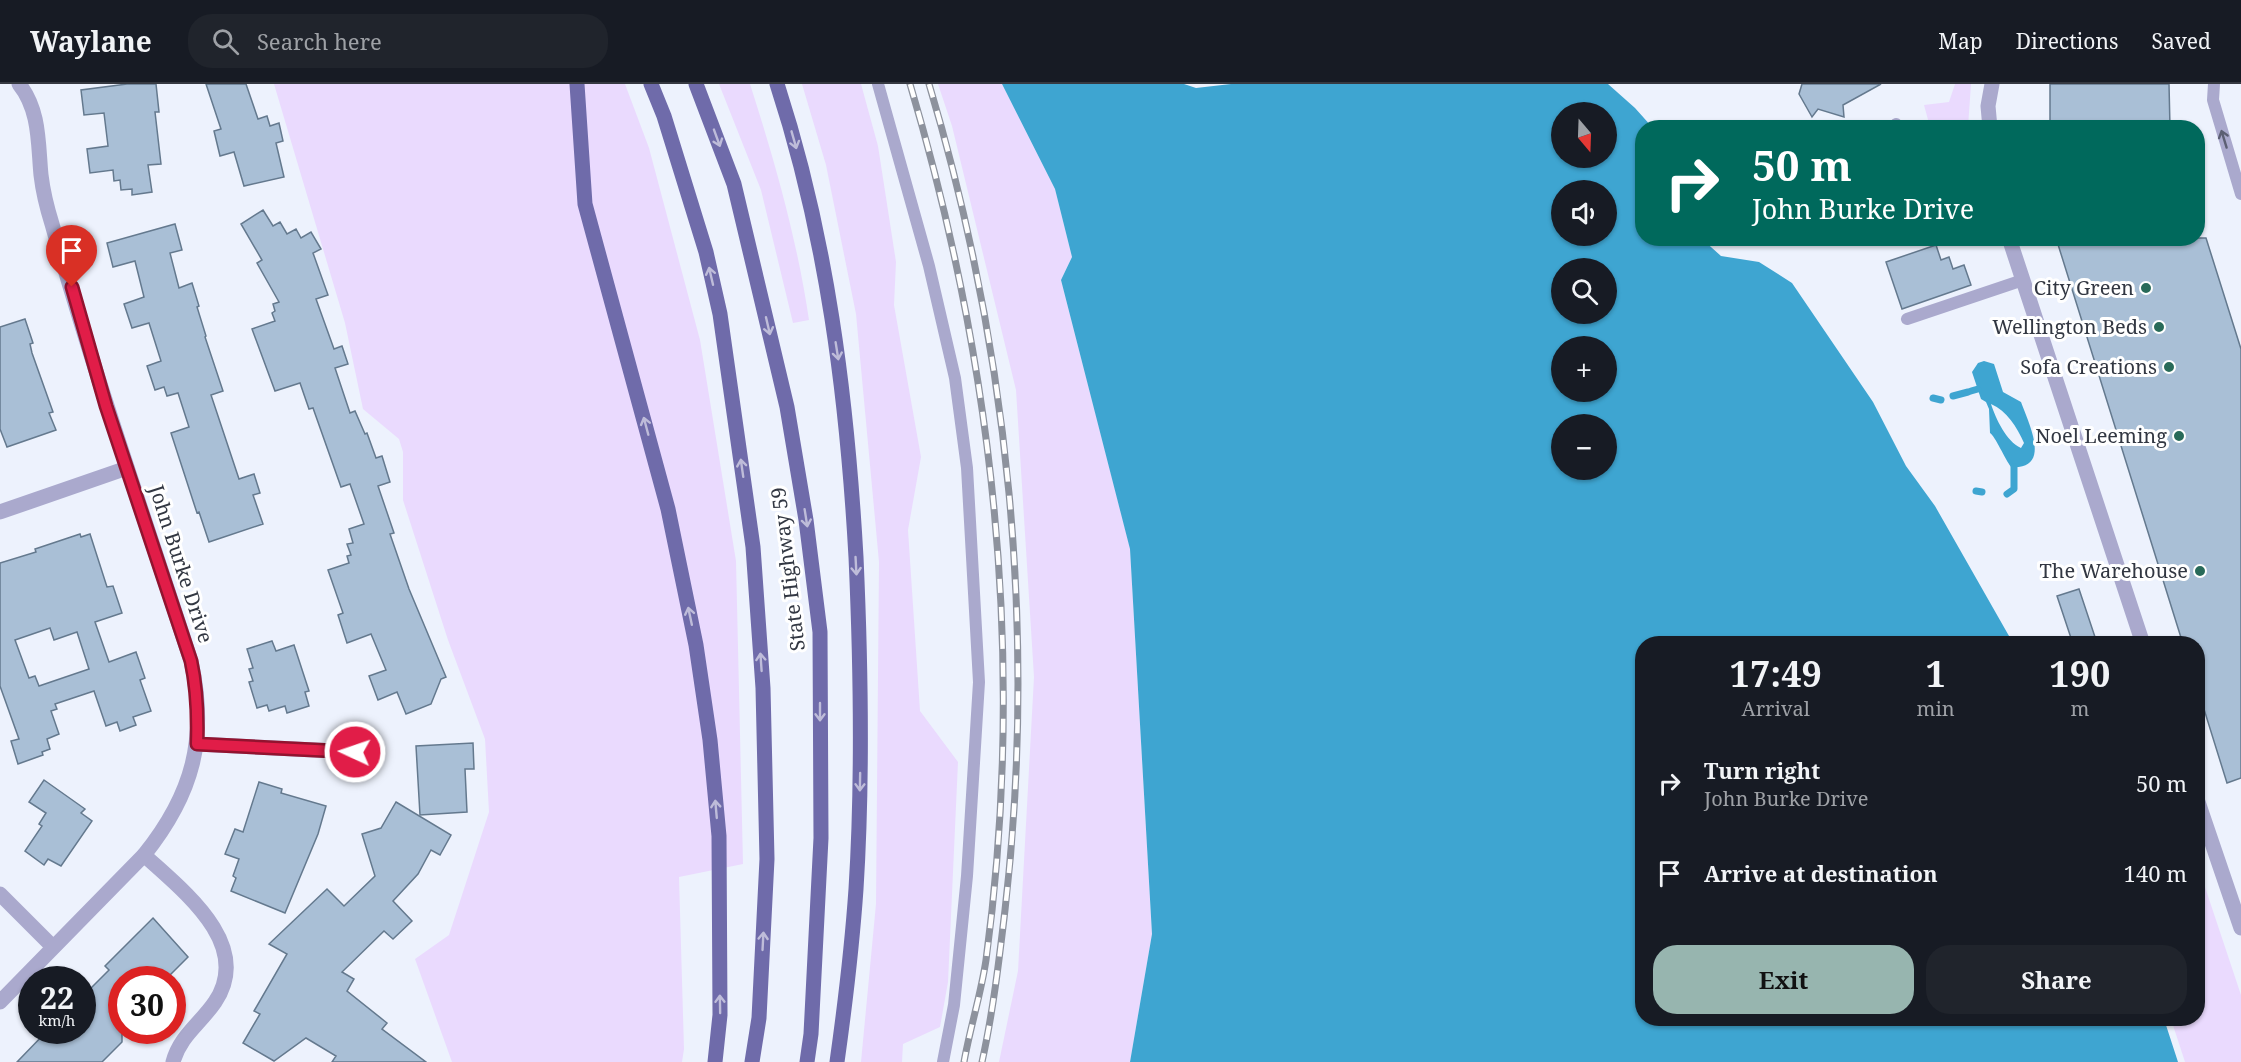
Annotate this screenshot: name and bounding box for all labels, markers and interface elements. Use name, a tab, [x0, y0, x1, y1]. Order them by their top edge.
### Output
search box	[188, 14, 608, 68]
text: Waylane	[30, 22, 152, 60]
icon: search	[209, 25, 242, 58]
text: Search here	[257, 26, 382, 56]
text: Map	[1938, 27, 1983, 55]
text: Directions	[2016, 27, 2118, 55]
text: Saved	[2151, 27, 2211, 55]
north arrow	[1551, 102, 1617, 168]
map controls	[1551, 102, 1617, 480]
one-way arrow	[713, 128, 724, 147]
one-way arrow	[789, 130, 800, 149]
one-way arrow	[2218, 130, 2229, 149]
text: 50 m	[1752, 136, 1852, 193]
icon: right	[1653, 144, 1731, 222]
button: sound	[1551, 180, 1617, 246]
text: John Burke Drive	[1752, 190, 1974, 227]
pin	[46, 225, 97, 287]
icon: arrive	[55, 234, 88, 267]
button: search	[1551, 258, 1617, 324]
one-way arrow	[705, 267, 717, 286]
place label: City Green	[2034, 274, 2134, 301]
marker: City Green	[2139, 281, 2153, 295]
place label: Wellington Beds	[1992, 313, 2147, 340]
one-way arrow	[762, 317, 774, 336]
marker: Wellington Beds	[2152, 320, 2166, 334]
button: +	[1551, 336, 1617, 402]
one-way arrow	[831, 341, 842, 361]
place label: Sofa Creations	[2020, 353, 2157, 380]
marker: Sofa Creations	[2162, 360, 2176, 374]
button: −	[1551, 414, 1617, 480]
one-way arrow	[640, 417, 651, 436]
place label: Noel Leeming	[2035, 422, 2167, 449]
marker: Noel Leeming	[2172, 429, 2186, 443]
one-way arrow	[736, 459, 747, 479]
street label: John Burke Drive	[143, 480, 220, 646]
street label: State Highway 59	[764, 486, 811, 652]
one-way arrow	[800, 507, 811, 527]
one-way arrow	[851, 556, 862, 576]
place label: The Warehouse	[2040, 557, 2188, 584]
marker: The Warehouse	[2193, 564, 2207, 578]
one-way arrow	[684, 606, 695, 626]
text: 17:49	[1730, 649, 1822, 698]
text: 1	[1925, 649, 1946, 698]
text: 190	[2049, 649, 2110, 698]
one-way arrow	[755, 653, 766, 673]
text: Arrival	[1742, 695, 1810, 722]
text: min	[1917, 695, 1955, 722]
text: m	[2070, 695, 2089, 722]
one-way arrow	[814, 701, 826, 721]
position arrow	[323, 720, 387, 784]
text: Turn right	[1704, 755, 1820, 785]
icon: right	[1653, 767, 1686, 800]
text: 50 m	[2136, 768, 2187, 798]
one-way arrow	[854, 772, 866, 792]
text: John Burke Drive	[1704, 785, 1869, 812]
one-way arrow	[710, 799, 721, 819]
icon: arrive	[1653, 857, 1686, 890]
text: Arrive at destination	[1704, 858, 1938, 888]
text: 140 m	[2124, 858, 2187, 888]
one-way arrow	[757, 932, 768, 952]
button: Exit	[1653, 945, 1914, 1014]
button: Share	[1926, 945, 2187, 1014]
speed limit sign: 30	[108, 966, 186, 1044]
text: 22	[40, 977, 74, 1018]
one-way arrow	[714, 994, 726, 1014]
text: km/h	[39, 1010, 75, 1030]

